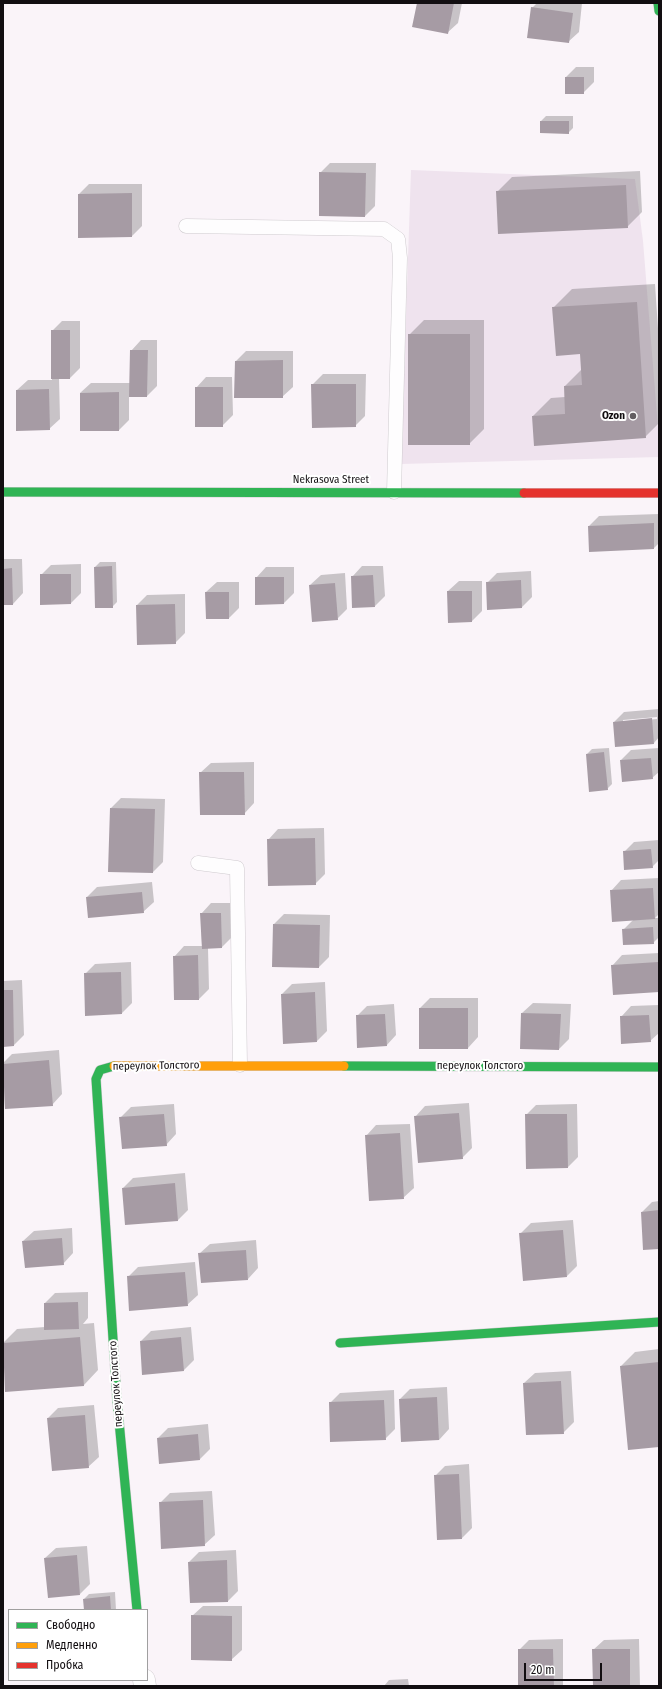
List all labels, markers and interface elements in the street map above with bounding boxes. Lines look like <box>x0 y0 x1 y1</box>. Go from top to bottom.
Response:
place label: Ozon <box>602 409 625 423</box>
marker: Ozon <box>628 411 638 421</box>
street label: Nekrasova Street <box>293 473 369 487</box>
street label: переулок Толстого <box>113 1059 199 1073</box>
street label: переулок Толстого <box>437 1059 523 1073</box>
street label: переулок Толстого <box>106 1340 126 1428</box>
legend <box>8 1609 148 1681</box>
text: Свободно <box>46 1618 95 1632</box>
text: Медленно <box>46 1638 98 1652</box>
scale bar <box>526 1655 604 1681</box>
text: Пробка <box>46 1658 84 1672</box>
text: 20 m <box>531 1663 555 1677</box>

